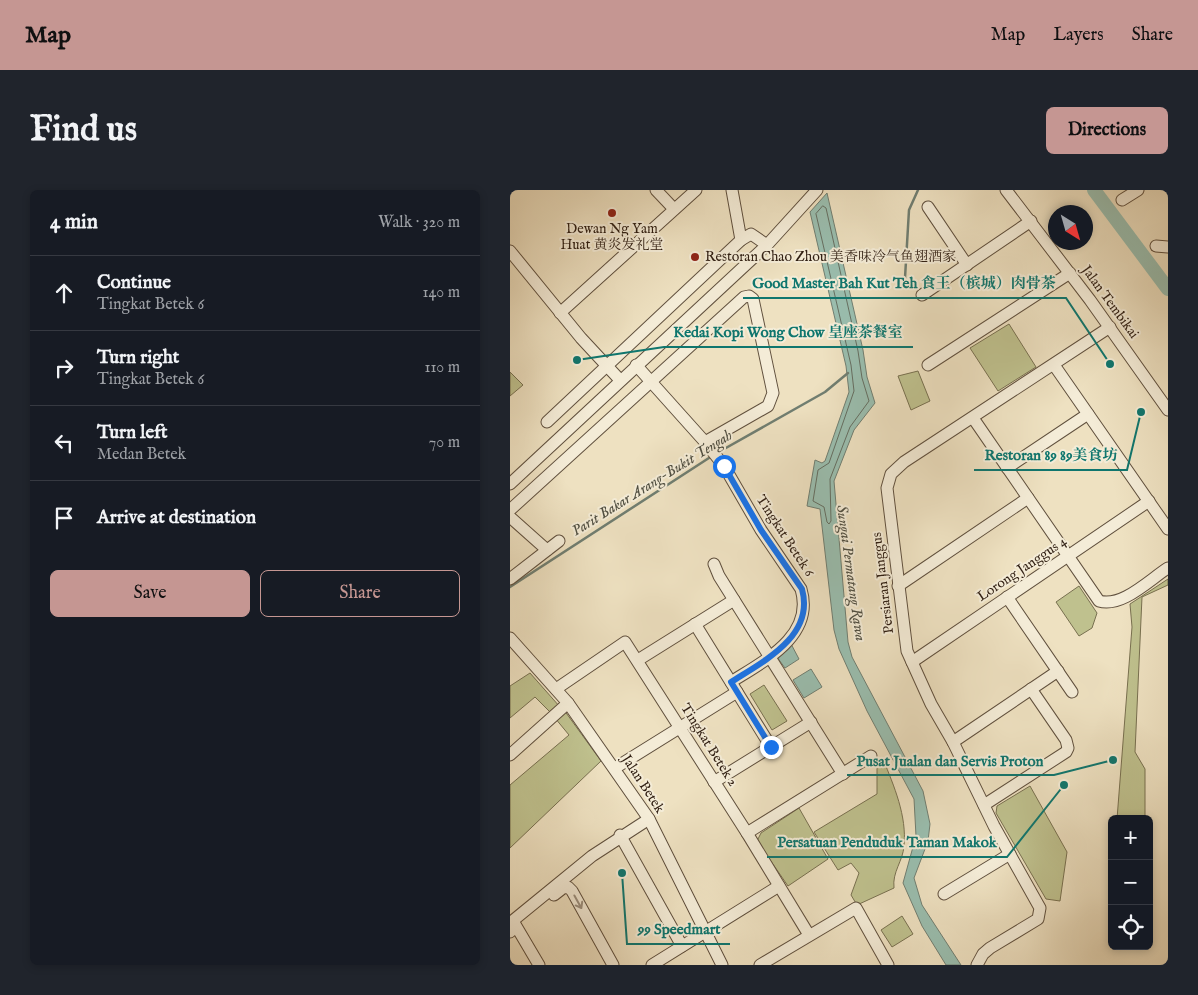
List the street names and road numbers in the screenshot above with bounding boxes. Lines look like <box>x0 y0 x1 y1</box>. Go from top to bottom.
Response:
street label: Jalan Tembikai <box>1076 260 1143 342</box>
street label: Tingkat Betek 6 <box>752 492 819 581</box>
street label: Persiaran Janggus <box>868 531 898 635</box>
street label: Lorong Janggus 4 <box>974 532 1070 606</box>
street label: Tingkat Betek 2 <box>676 700 742 790</box>
street label: Jalan Betek <box>616 750 669 817</box>

